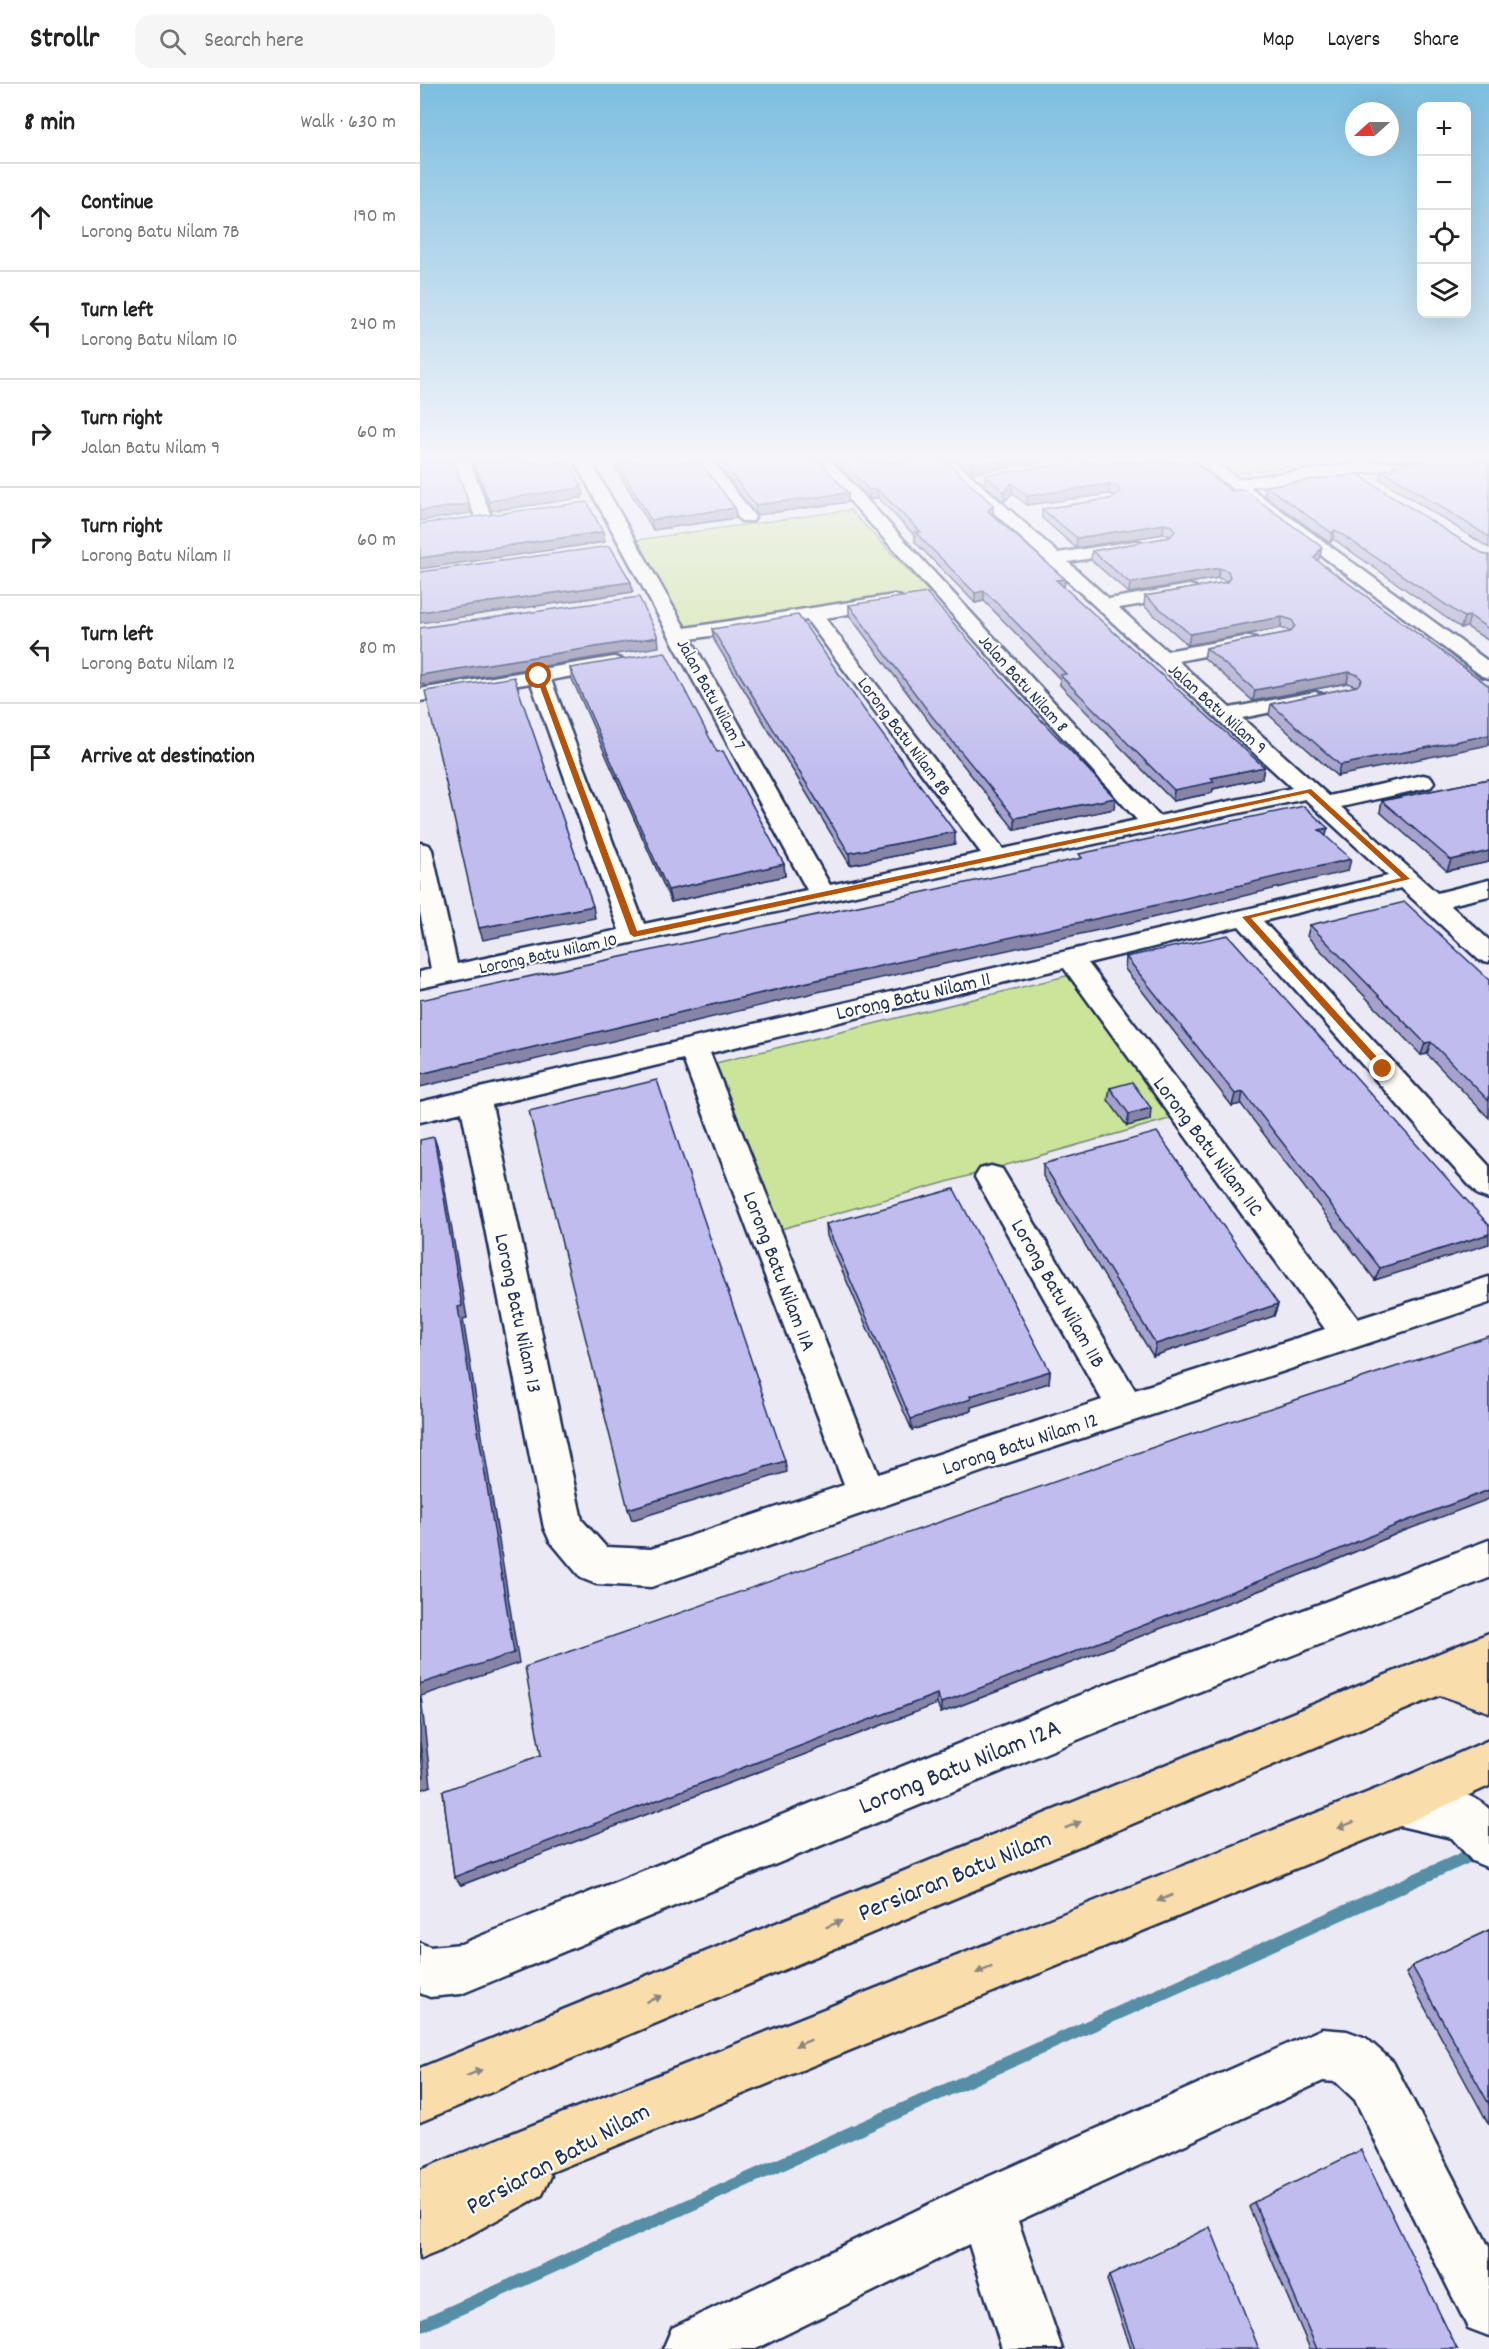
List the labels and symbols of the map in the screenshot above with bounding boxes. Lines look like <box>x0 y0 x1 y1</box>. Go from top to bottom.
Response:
north arrow <box>1345 102 1399 156</box>
street label: Jalan Batu Nilam 8 <box>971 630 1073 739</box>
street label: Jalan Batu Nilam 7 <box>669 635 751 756</box>
street label: Jalan Batu Nilam 9 <box>1161 659 1271 761</box>
route start <box>525 662 551 688</box>
street label: Lorong Batu Nilam 8B <box>850 673 956 802</box>
street label: Lorong Batu Nilam 10 <box>477 929 620 982</box>
street label: Lorong Batu Nilam 11 <box>833 966 994 1030</box>
route end <box>1369 1055 1395 1081</box>
street label: Lorong Batu Nilam 11C <box>1144 1072 1269 1224</box>
street label: Lorong Batu Nilam 11A <box>733 1188 822 1356</box>
street label: Lorong Batu Nilam 11B <box>1001 1214 1111 1375</box>
street label: Lorong Batu Nilam 13 <box>485 1231 548 1396</box>
street label: Lorong Batu Nilam 12 <box>939 1407 1103 1485</box>
street label: Lorong Batu Nilam 12A <box>854 1711 1067 1826</box>
one-way arrow <box>1064 1820 1082 1829</box>
one-way arrow <box>1337 1821 1355 1830</box>
street label: Persiaran Batu Nilam <box>853 1822 1058 1933</box>
one-way arrow <box>1156 1893 1174 1903</box>
one-way arrow <box>826 1919 844 1929</box>
one-way arrow <box>975 1965 993 1975</box>
one-way arrow <box>646 1994 664 2004</box>
one-way arrow <box>794 2038 812 2048</box>
one-way arrow <box>465 2068 483 2077</box>
street label: Persiaran Batu Nilam <box>460 2094 658 2226</box>

